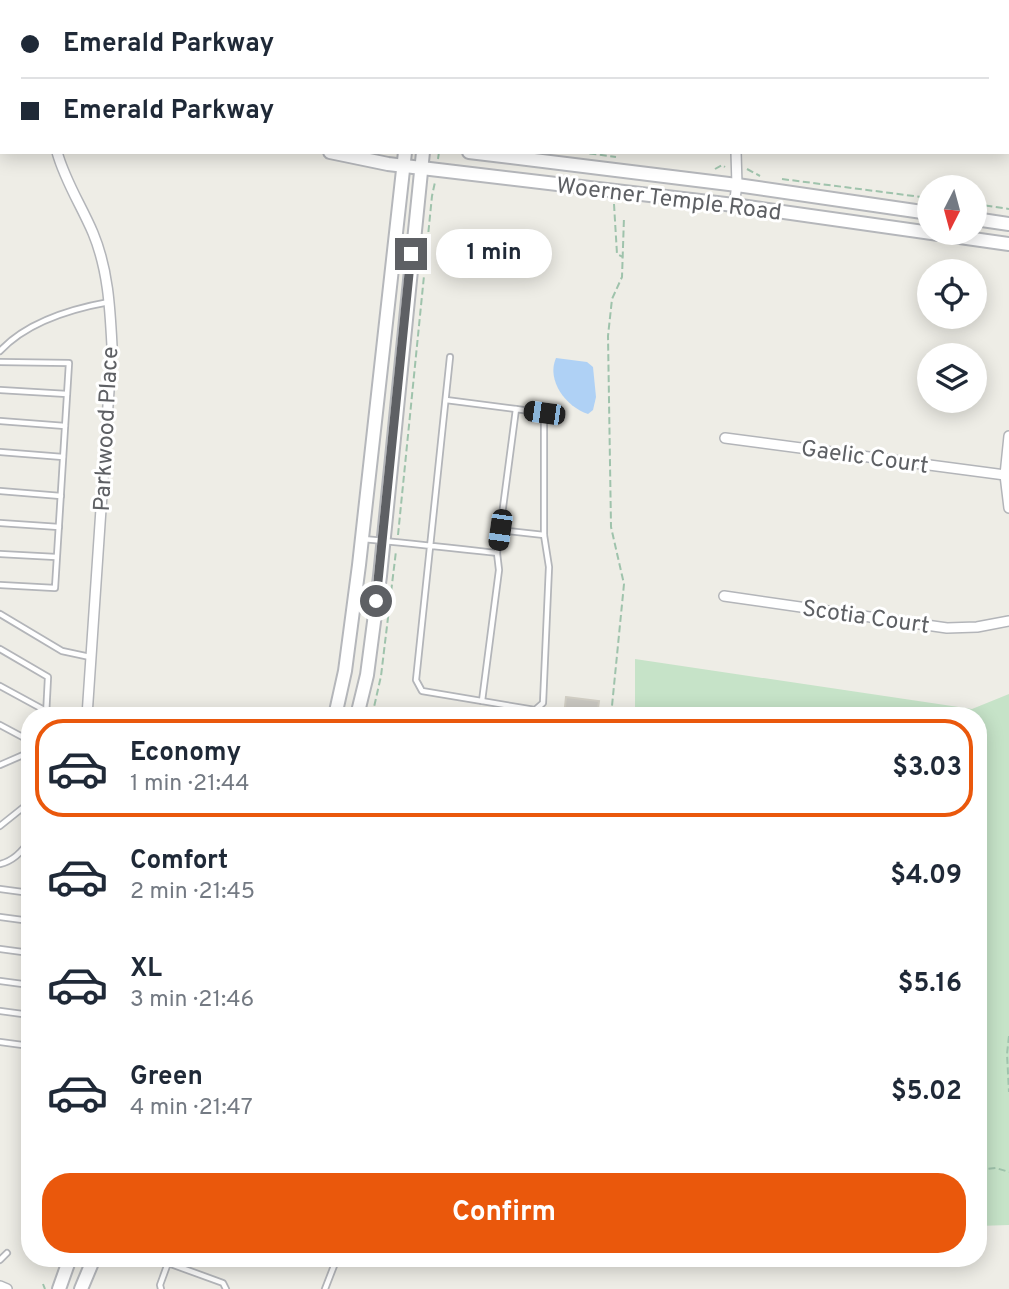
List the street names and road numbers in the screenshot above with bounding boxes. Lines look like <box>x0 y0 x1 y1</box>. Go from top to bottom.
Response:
street label: Woerner Temple Road <box>554 172 783 229</box>
street label: Parkwood Place <box>89 346 126 512</box>
street label: Gaelic Court <box>799 435 930 482</box>
street label: Scotia Court <box>800 595 931 642</box>

